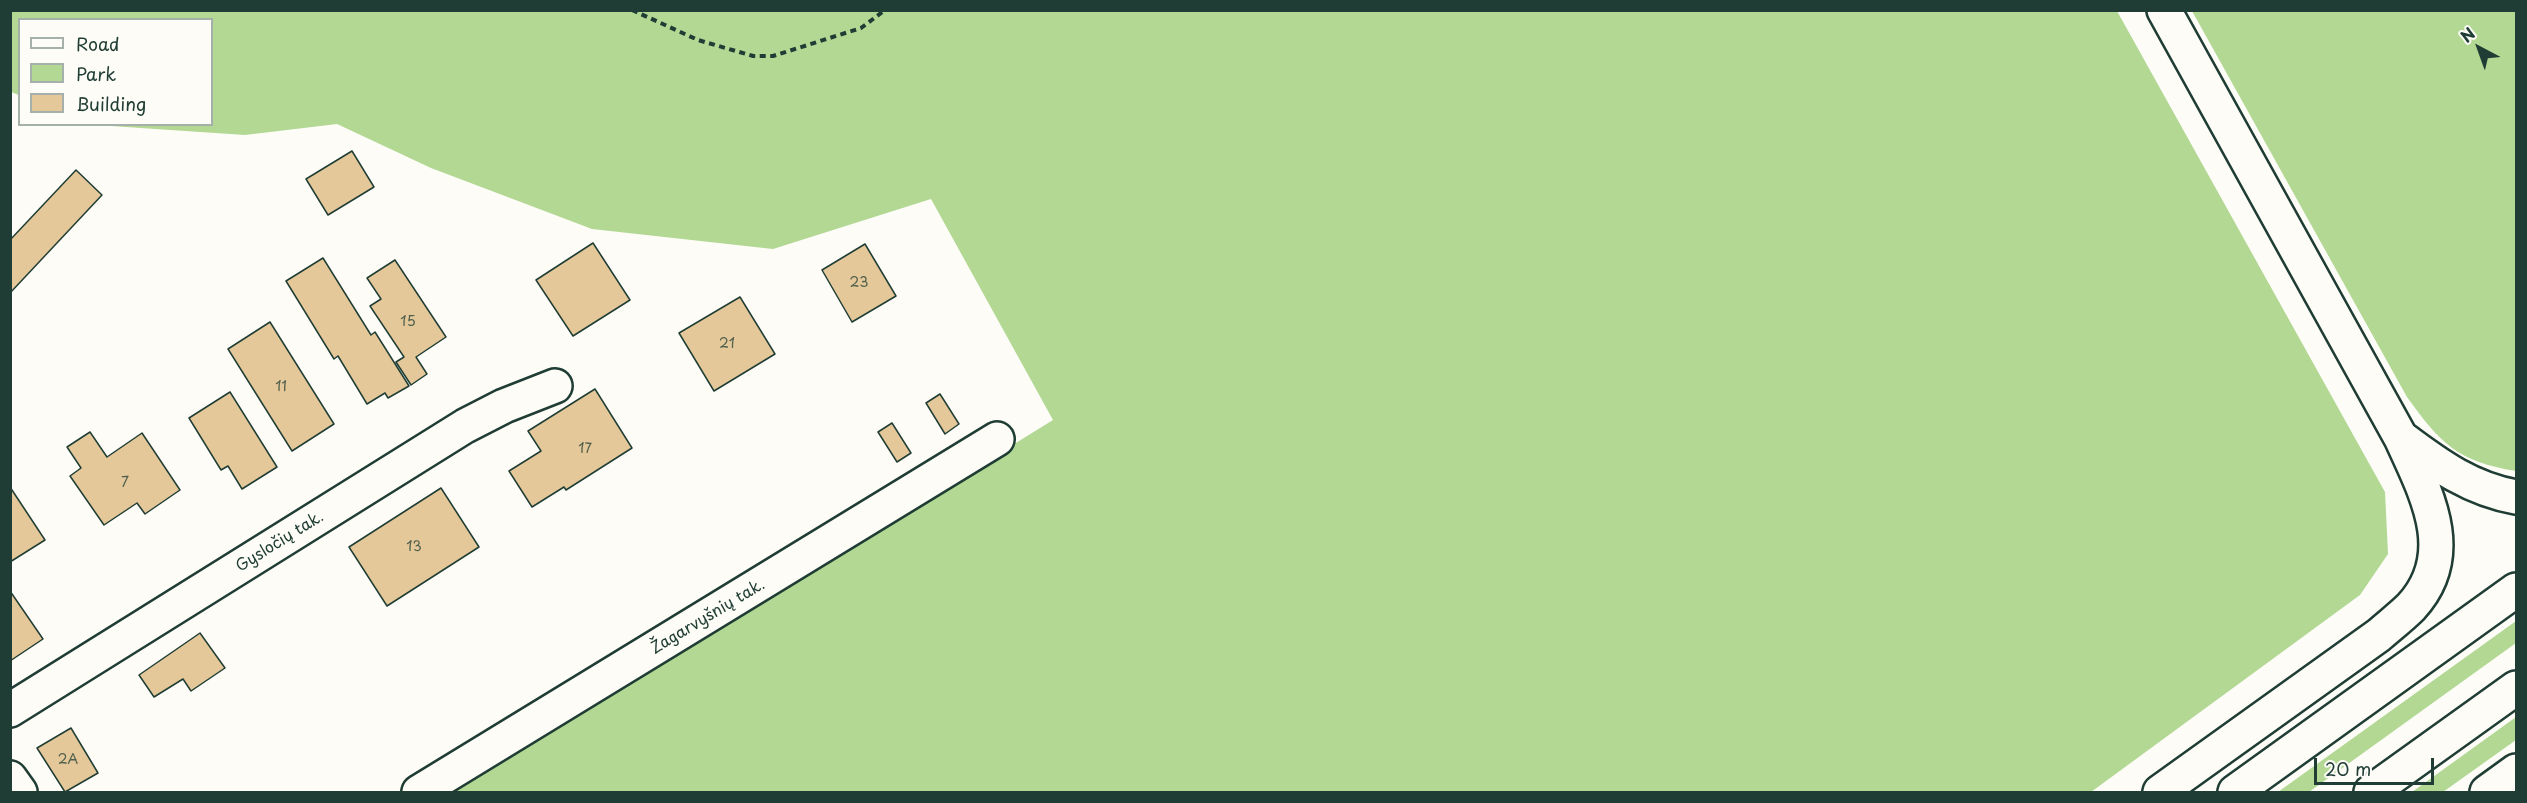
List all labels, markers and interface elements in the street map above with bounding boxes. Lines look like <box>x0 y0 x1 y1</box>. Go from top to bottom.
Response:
legend <box>18 18 213 126</box>
north arrow <box>2449 18 2509 78</box>
text: N <box>2455 21 2480 48</box>
text: Road <box>76 30 120 57</box>
text: Park <box>76 60 116 87</box>
text: Building <box>76 90 146 117</box>
house number: 23 <box>850 275 868 291</box>
house number: 15 <box>400 314 416 330</box>
house number: 21 <box>719 336 735 352</box>
house number: 11 <box>275 379 287 395</box>
house number: 17 <box>578 441 592 457</box>
house number: 7 <box>121 475 129 491</box>
street label: Gysločių tak. <box>233 507 327 577</box>
house number: 13 <box>406 539 422 555</box>
street label: Žagarvyšnių tak. <box>647 575 769 659</box>
scale bar <box>2317 746 2437 784</box>
house number: 2A <box>58 752 78 768</box>
text: 20 m <box>2325 755 2371 782</box>

